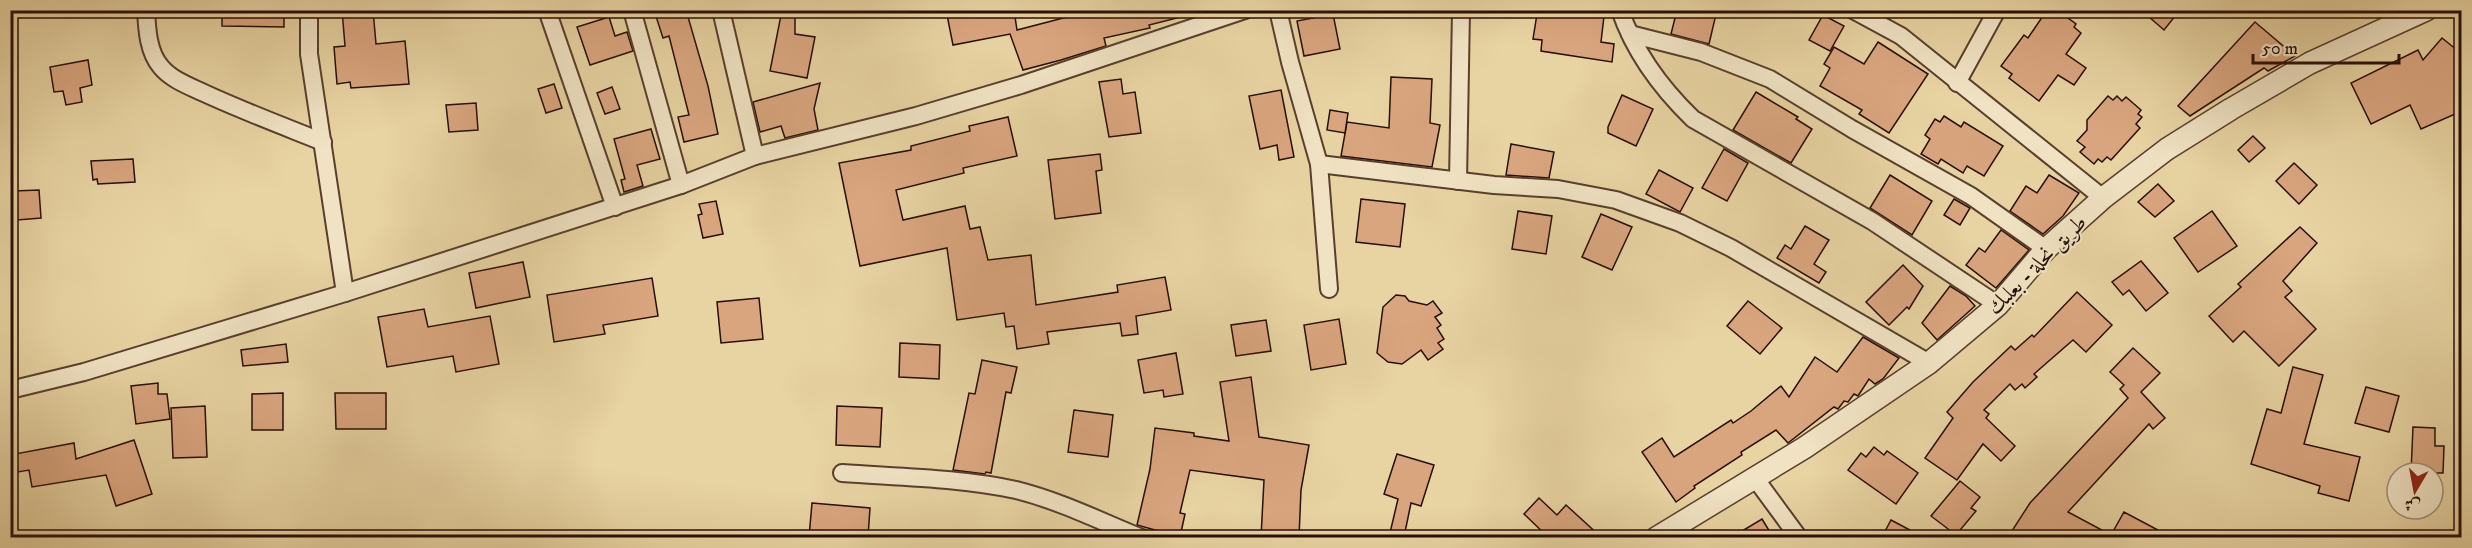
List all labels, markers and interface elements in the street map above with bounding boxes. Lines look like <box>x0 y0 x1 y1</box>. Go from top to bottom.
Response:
scale bar <box>2253 27 2398 65</box>
text: 50 m <box>2262 38 2298 60</box>
street label: طريق نحلة - بعلبك <box>1981 209 2093 321</box>
north arrow <box>2385 461 2445 521</box>
text: ش <box>2403 494 2422 516</box>

